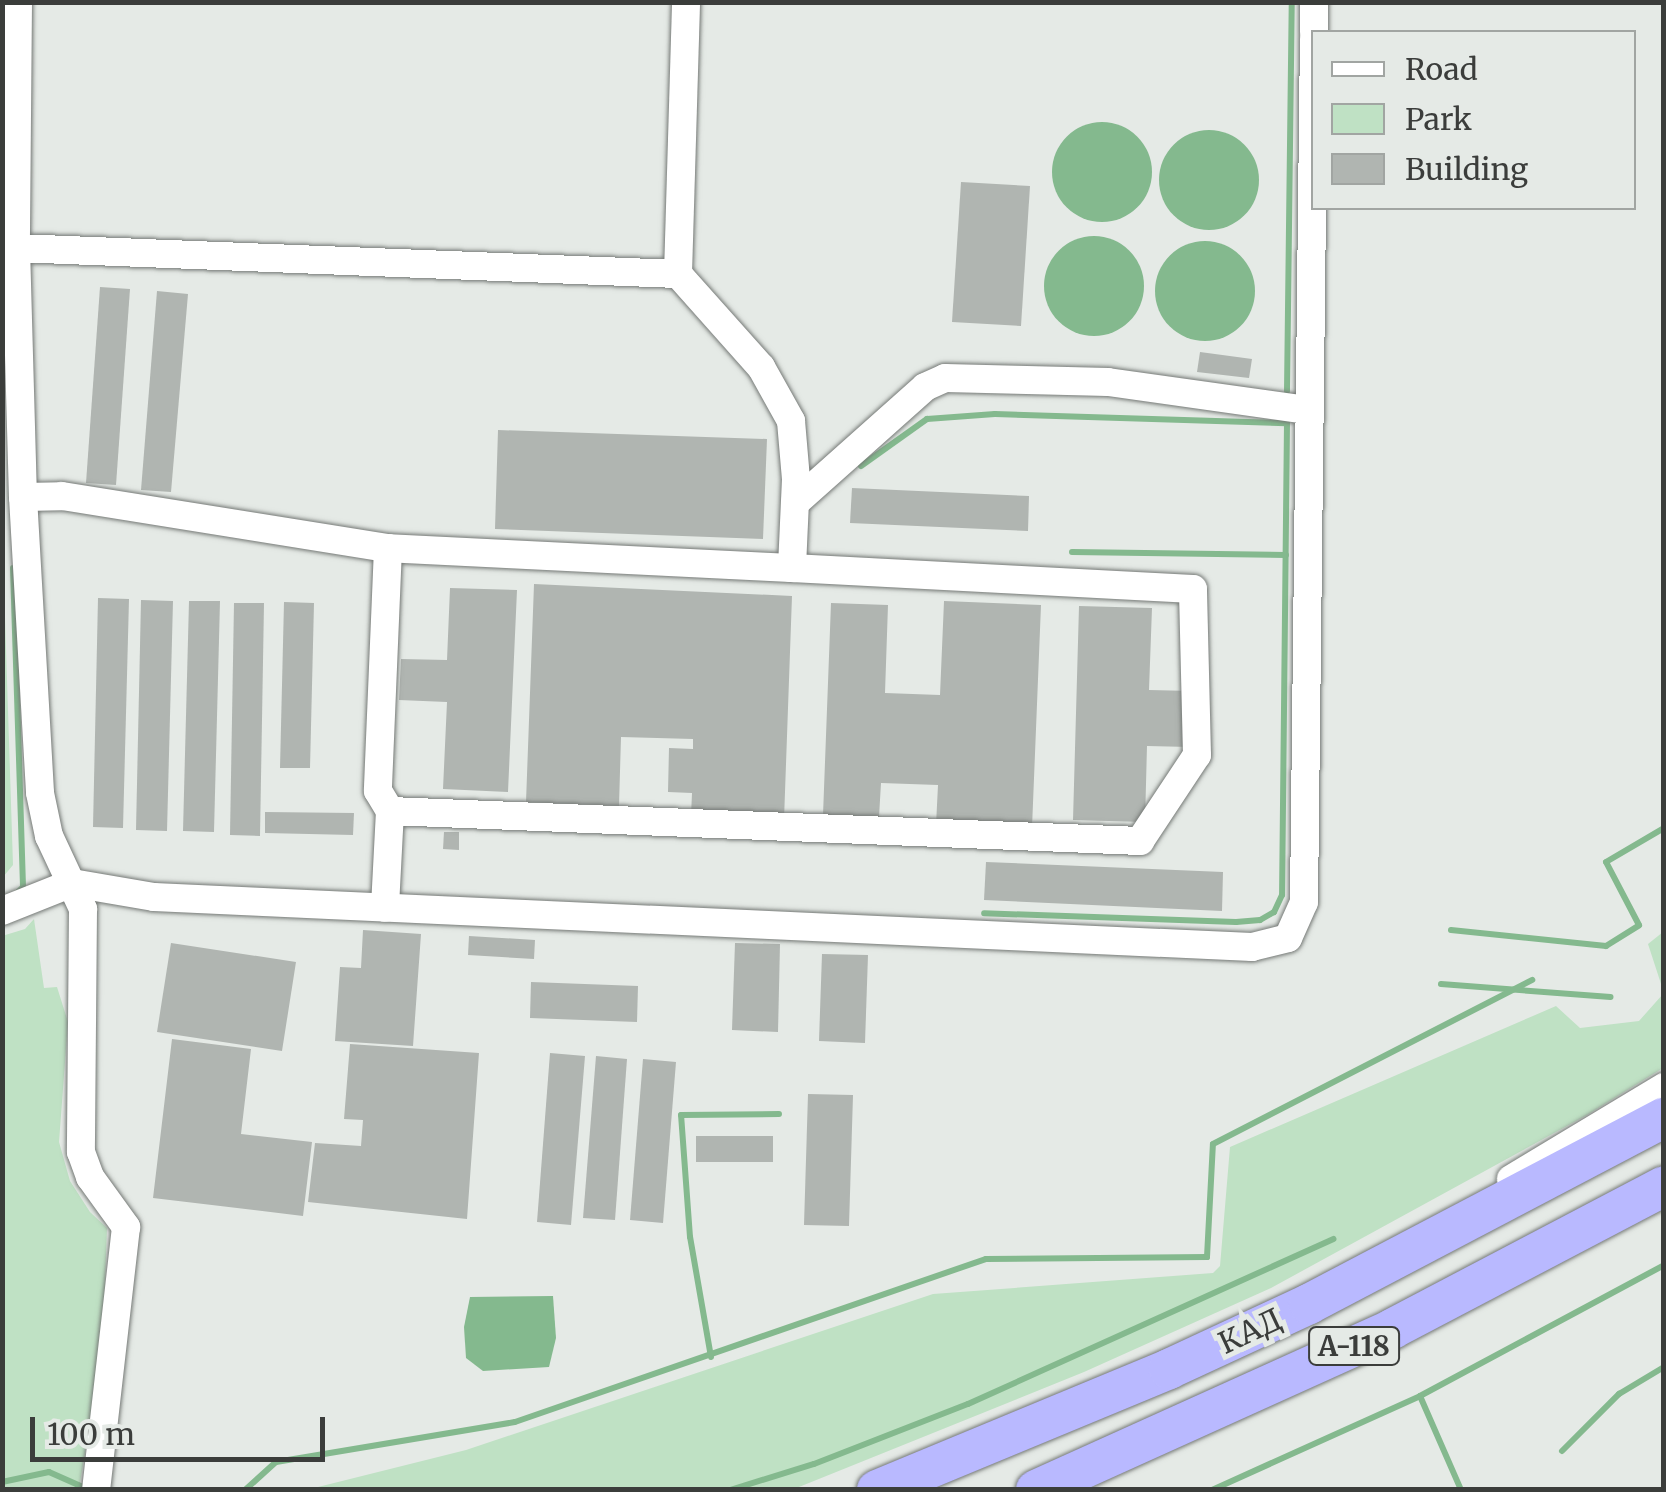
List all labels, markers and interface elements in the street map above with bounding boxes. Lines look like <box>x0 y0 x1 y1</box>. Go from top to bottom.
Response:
legend <box>1311 30 1636 210</box>
text: Road <box>1405 50 1478 88</box>
text: Park <box>1405 100 1472 138</box>
text: Building <box>1405 150 1528 188</box>
street label: КАД <box>1213 1301 1287 1361</box>
road number: А-118 <box>1306 1323 1402 1369</box>
scale bar <box>35 1397 330 1459</box>
text: 100 m <box>47 1415 135 1453</box>

